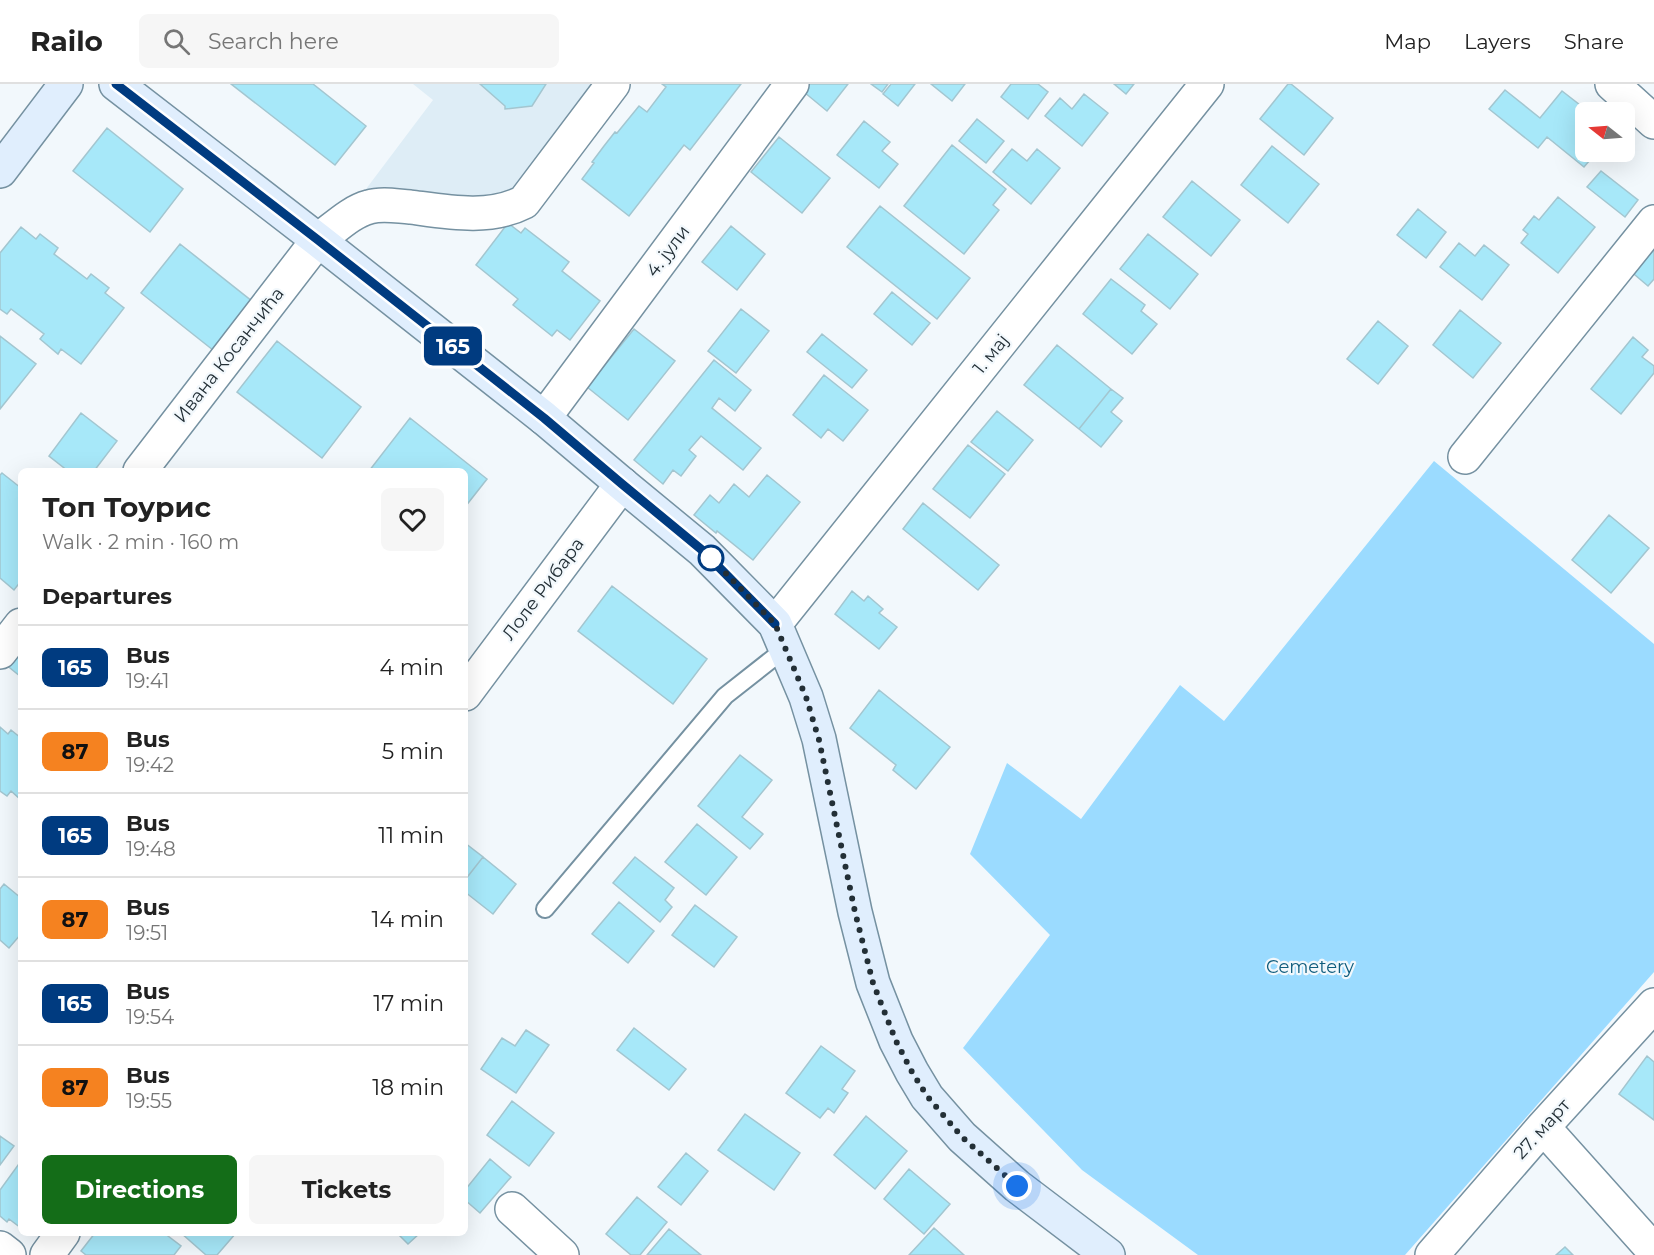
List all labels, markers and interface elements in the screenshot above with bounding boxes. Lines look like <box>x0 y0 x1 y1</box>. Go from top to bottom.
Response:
search box <box>139 14 559 68</box>
text: Railo <box>30 24 103 58</box>
icon: search <box>160 25 193 58</box>
text: Search here <box>208 28 339 55</box>
text: Map <box>1384 29 1431 54</box>
text: Layers <box>1464 29 1531 54</box>
text: Share <box>1564 29 1624 54</box>
north arrow <box>1575 102 1635 162</box>
map controls <box>1575 102 1635 162</box>
street label: 4. јули <box>641 221 695 281</box>
street label: Ивана Косанчића <box>169 283 289 427</box>
line badge: 165 <box>418 326 488 366</box>
street label: 1. мај <box>968 330 1014 378</box>
text: 165 <box>436 334 470 359</box>
button: heart <box>381 488 444 551</box>
text: Топ Тоурис <box>42 490 211 524</box>
text: Walk · 2 min · 160 m <box>42 530 239 554</box>
street label: Лоле Рибара <box>497 533 589 645</box>
unlabelled marker <box>698 545 724 571</box>
text: Departures <box>42 583 172 610</box>
text: Bus <box>126 642 170 669</box>
text: 4 min <box>380 654 444 681</box>
text: 165 <box>58 655 92 680</box>
text: 19:41 <box>126 669 170 693</box>
text: Bus <box>126 726 170 753</box>
text: 5 min <box>382 738 444 765</box>
text: 87 <box>62 739 88 764</box>
text: 19:42 <box>126 753 174 777</box>
text: Bus <box>126 810 170 837</box>
text: 11 min <box>378 822 444 849</box>
text: 165 <box>58 823 92 848</box>
text: 19:48 <box>126 837 176 861</box>
text: Bus <box>126 894 170 921</box>
text: 14 min <box>372 906 444 933</box>
text: 87 <box>62 907 88 932</box>
text: 19:51 <box>126 921 168 945</box>
park label: Cemetery <box>1266 956 1354 978</box>
text: Bus <box>126 978 170 1005</box>
text: 17 min <box>373 990 444 1017</box>
text: 165 <box>58 991 92 1016</box>
text: 19:54 <box>126 1005 174 1029</box>
text: Bus <box>126 1062 170 1089</box>
text: 18 min <box>372 1074 444 1101</box>
text: 87 <box>62 1075 88 1100</box>
text: 19:55 <box>126 1089 172 1113</box>
street label: 27. март <box>1509 1094 1575 1164</box>
button: Directions <box>42 1155 237 1224</box>
button: Tickets <box>249 1155 444 1224</box>
your location <box>1002 1171 1032 1201</box>

